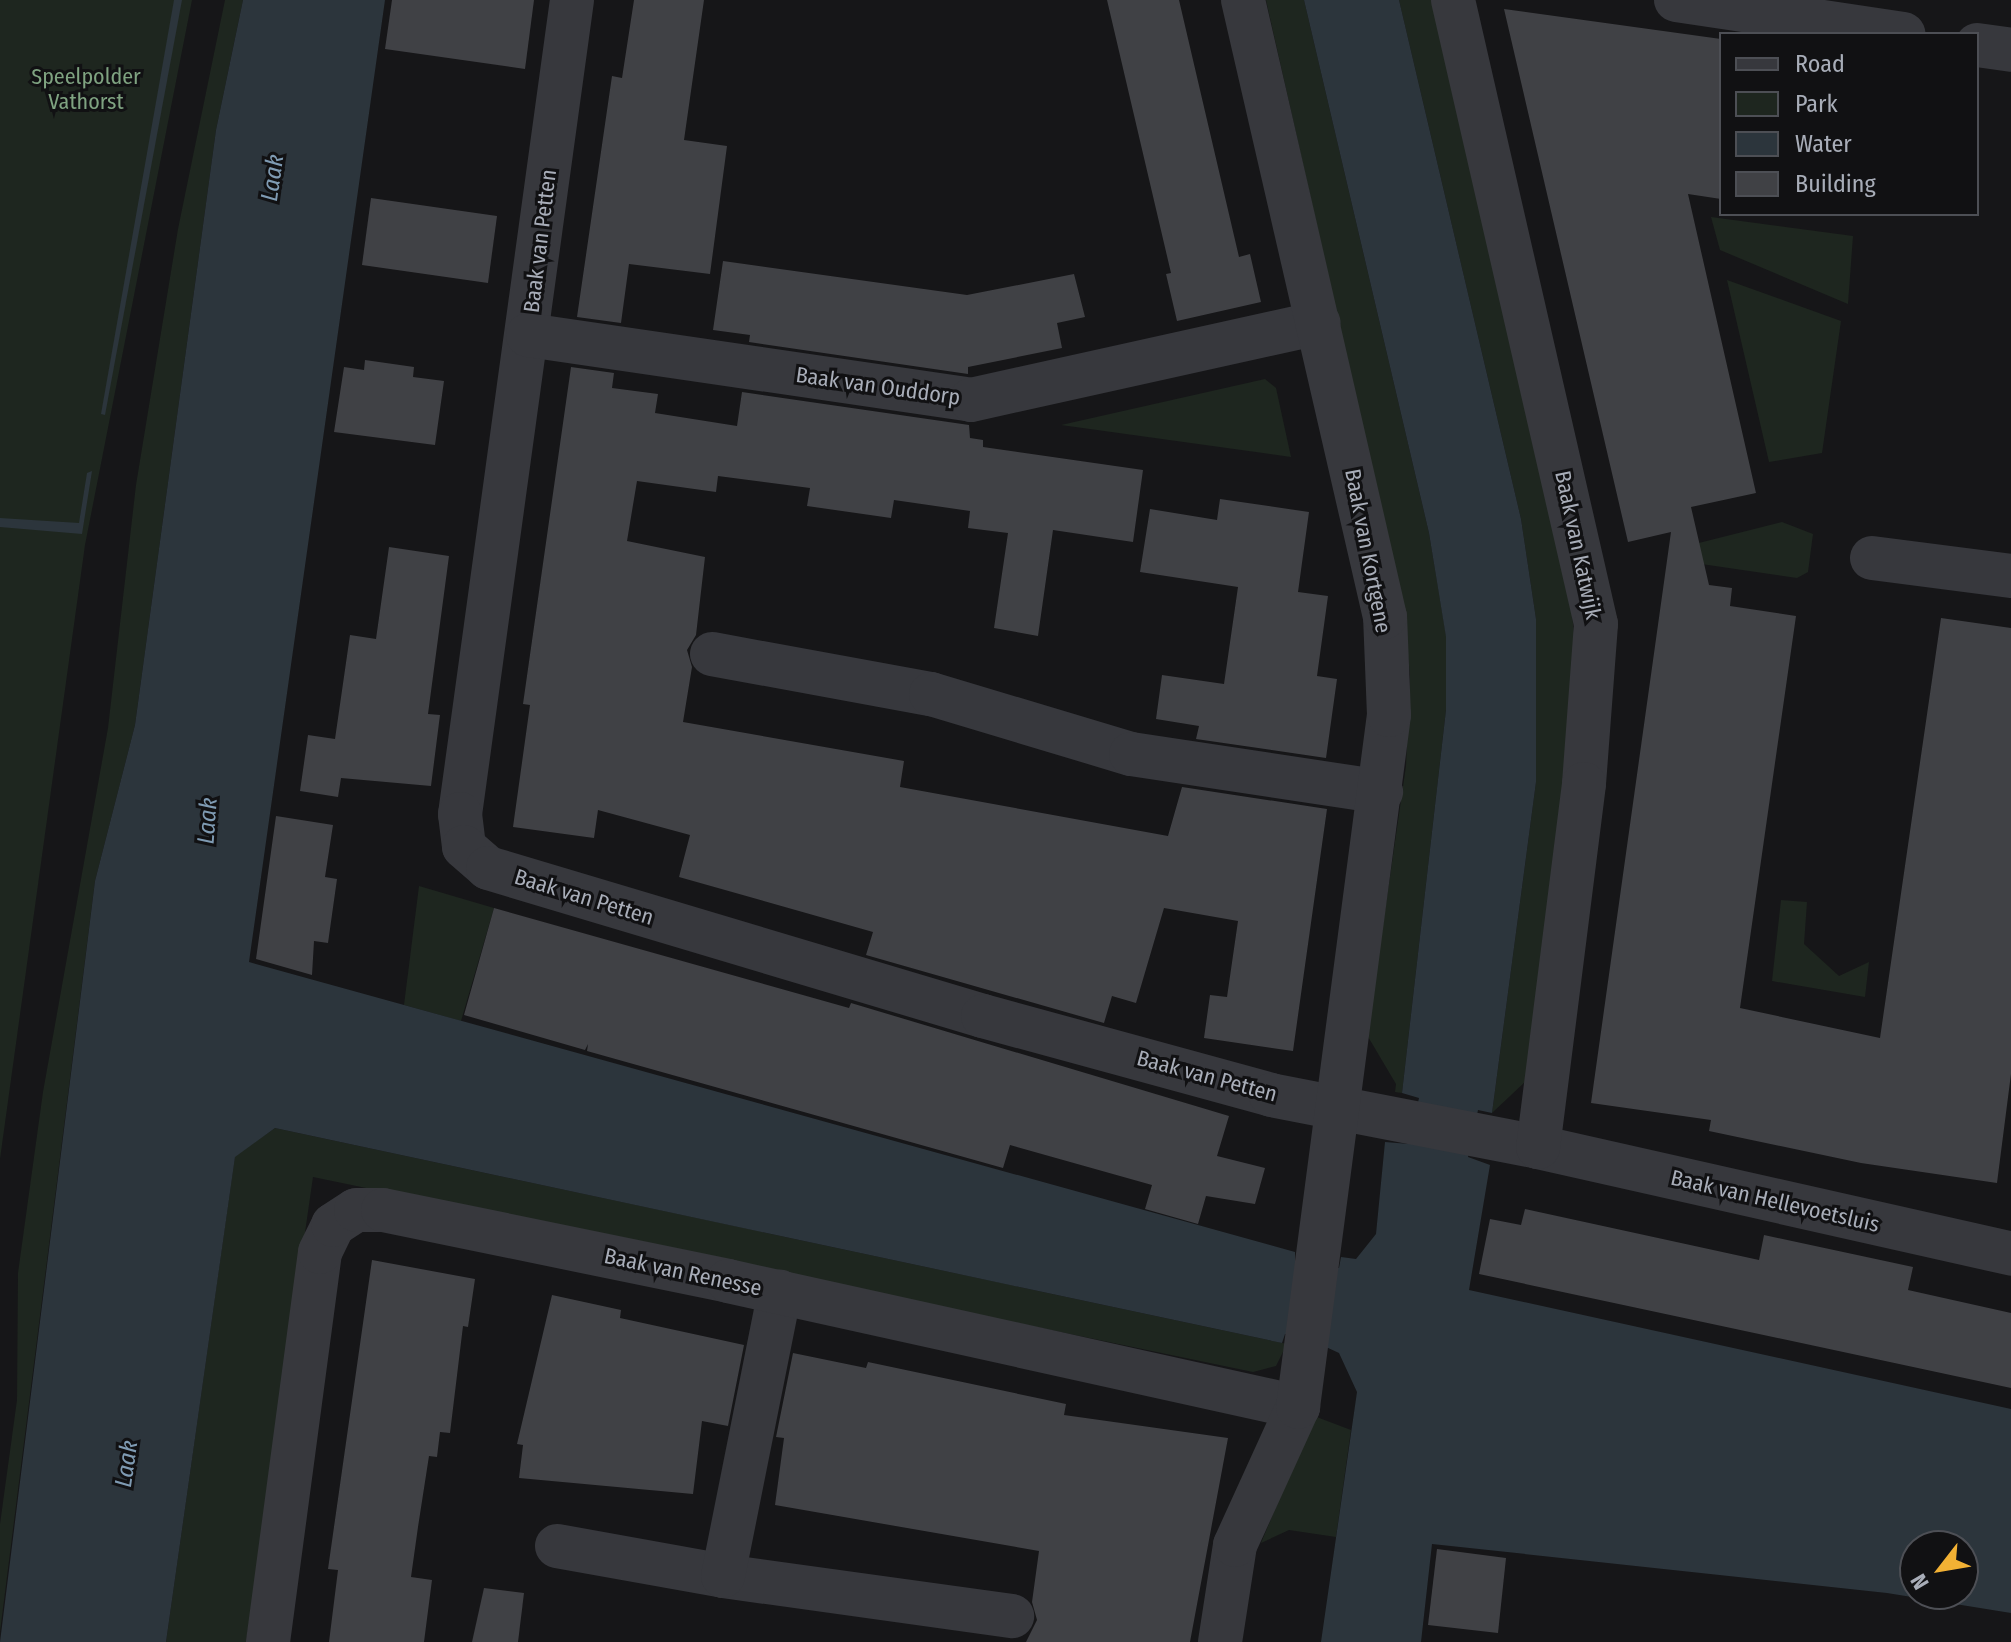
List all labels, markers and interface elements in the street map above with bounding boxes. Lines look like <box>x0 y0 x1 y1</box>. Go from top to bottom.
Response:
legend <box>1719 32 1979 216</box>
text: Road <box>1795 50 1845 78</box>
park label: Speelpolder Vathorst <box>31 63 141 114</box>
text: Park <box>1795 90 1838 118</box>
text: Water <box>1795 130 1852 158</box>
water label: Laak <box>255 153 291 203</box>
street label: Baak van Petten <box>518 168 562 314</box>
text: Building <box>1795 170 1876 198</box>
street label: Baak van Ouddorp <box>794 361 962 411</box>
street label: Baak van Kortgene <box>1339 467 1397 635</box>
street label: Baak van Katwijk <box>1549 468 1607 622</box>
water label: Laak <box>192 797 224 845</box>
street label: Baak van Petten <box>511 863 657 931</box>
street label: Baak van Petten <box>1134 1045 1280 1107</box>
street label: Baak van Hellevoetsluis <box>1668 1164 1882 1238</box>
street label: Baak van Renesse <box>602 1242 764 1302</box>
water label: Laak <box>109 1439 145 1489</box>
north arrow <box>1899 1530 1979 1610</box>
text: N <box>1905 1569 1935 1594</box>

